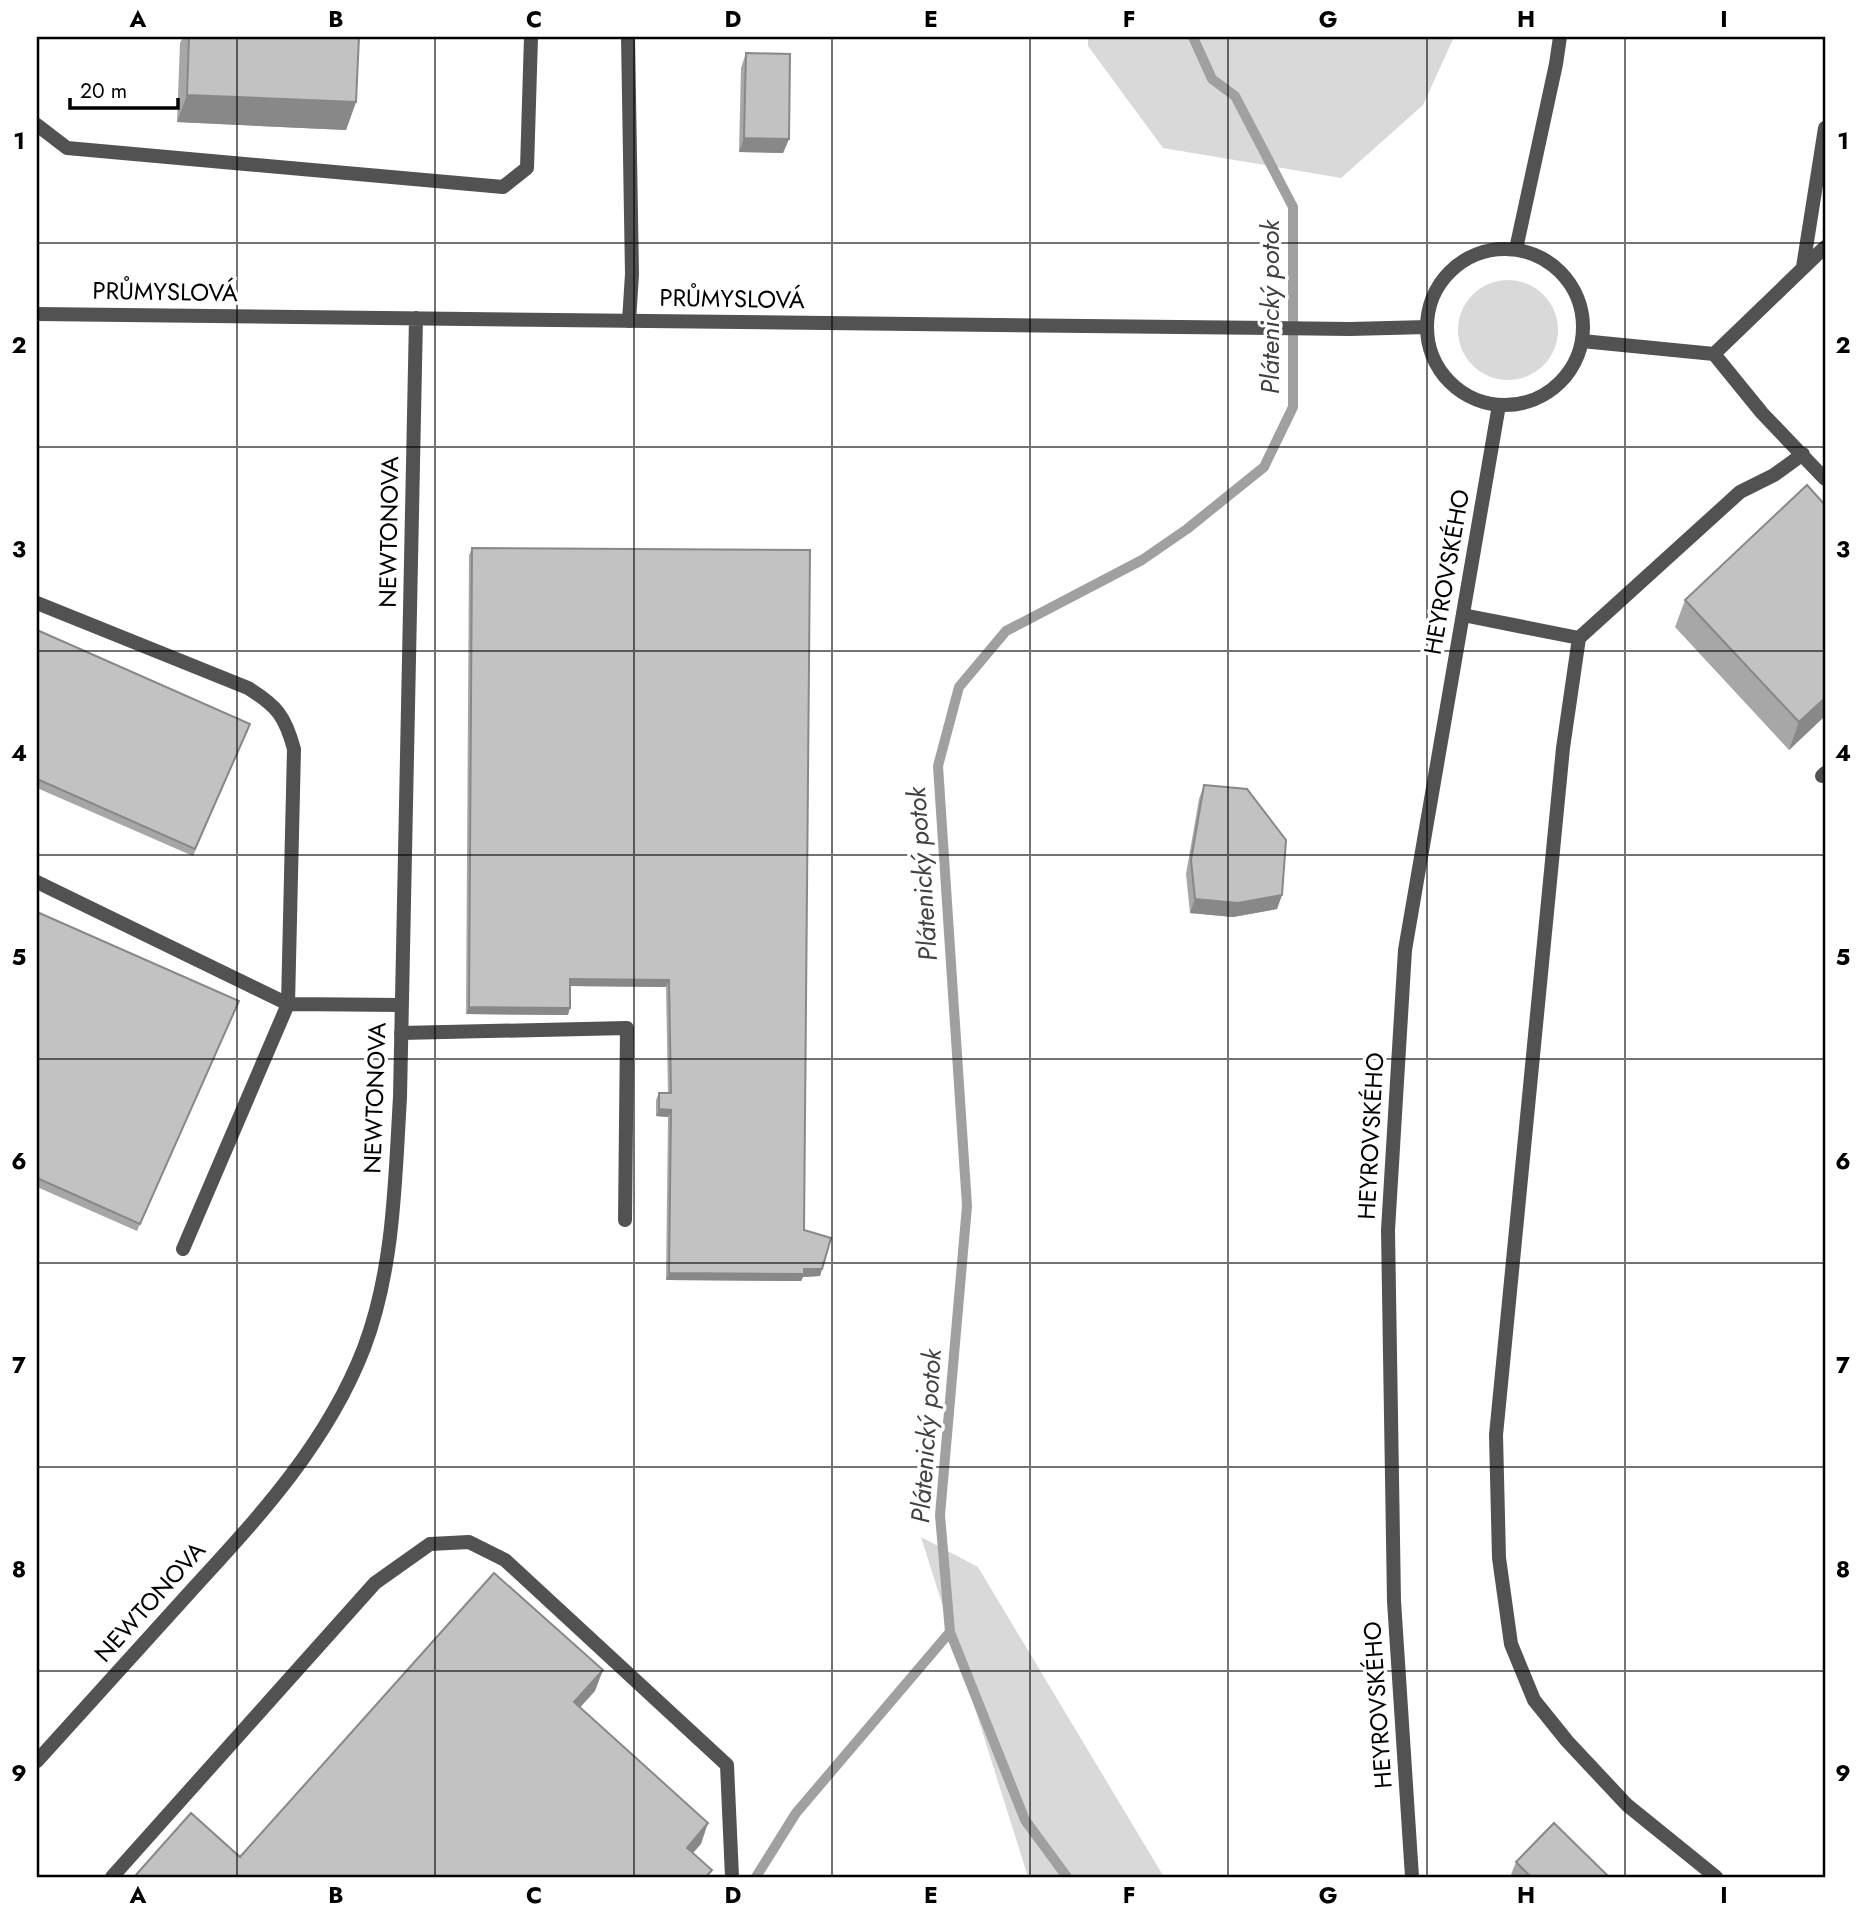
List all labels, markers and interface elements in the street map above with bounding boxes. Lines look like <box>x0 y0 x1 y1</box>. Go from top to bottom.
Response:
text: A <box>129 2 147 36</box>
text: B <box>328 2 344 36</box>
text: C <box>526 2 542 36</box>
text: D <box>725 2 742 36</box>
text: E <box>924 2 938 36</box>
text: F <box>1123 2 1135 36</box>
text: G <box>1319 2 1337 36</box>
text: H <box>1517 2 1535 36</box>
text: I <box>1720 2 1728 36</box>
scale bar <box>70 66 178 110</box>
text: 20 m <box>80 76 127 106</box>
text: 1 <box>13 124 25 158</box>
text: 1 <box>1837 124 1849 158</box>
water label: Plátenický potok <box>1251 218 1289 394</box>
street label: PRŮMYSLOVÁ <box>92 273 238 310</box>
street label: PRŮMYSLOVÁ <box>659 280 805 317</box>
text: 2 <box>11 328 27 362</box>
text: 2 <box>1835 328 1851 362</box>
street label: NEWTONOVA <box>370 456 407 608</box>
street label: HEYROVSKÉHO <box>1415 486 1478 657</box>
text: 3 <box>12 532 26 566</box>
text: 3 <box>1836 532 1850 566</box>
text: 4 <box>11 736 27 770</box>
text: 4 <box>1835 736 1851 770</box>
water label: Plátenický potok <box>897 784 947 962</box>
text: 5 <box>12 940 26 974</box>
text: 5 <box>1836 940 1850 974</box>
street label: NEWTONOVA <box>354 1021 395 1174</box>
street label: HEYROVSKÉHO <box>1349 1051 1392 1220</box>
text: 6 <box>11 1144 27 1178</box>
text: 6 <box>1835 1144 1851 1178</box>
water label: Plátenický potok <box>901 1346 951 1524</box>
text: 7 <box>12 1348 26 1382</box>
text: 7 <box>1836 1348 1850 1382</box>
street label: NEWTONOVA <box>86 1534 213 1670</box>
text: 8 <box>12 1552 26 1586</box>
text: 8 <box>1836 1552 1850 1586</box>
street label: HEYROVSKÉHO <box>1354 1620 1401 1790</box>
text: 9 <box>11 1756 27 1790</box>
text: 9 <box>1835 1756 1851 1790</box>
text: A <box>129 1878 147 1912</box>
text: B <box>328 1878 344 1912</box>
text: C <box>526 1878 542 1912</box>
text: D <box>725 1878 742 1912</box>
text: E <box>924 1878 938 1912</box>
text: F <box>1123 1878 1135 1912</box>
text: G <box>1319 1878 1337 1912</box>
text: H <box>1517 1878 1535 1912</box>
text: I <box>1720 1878 1728 1912</box>

